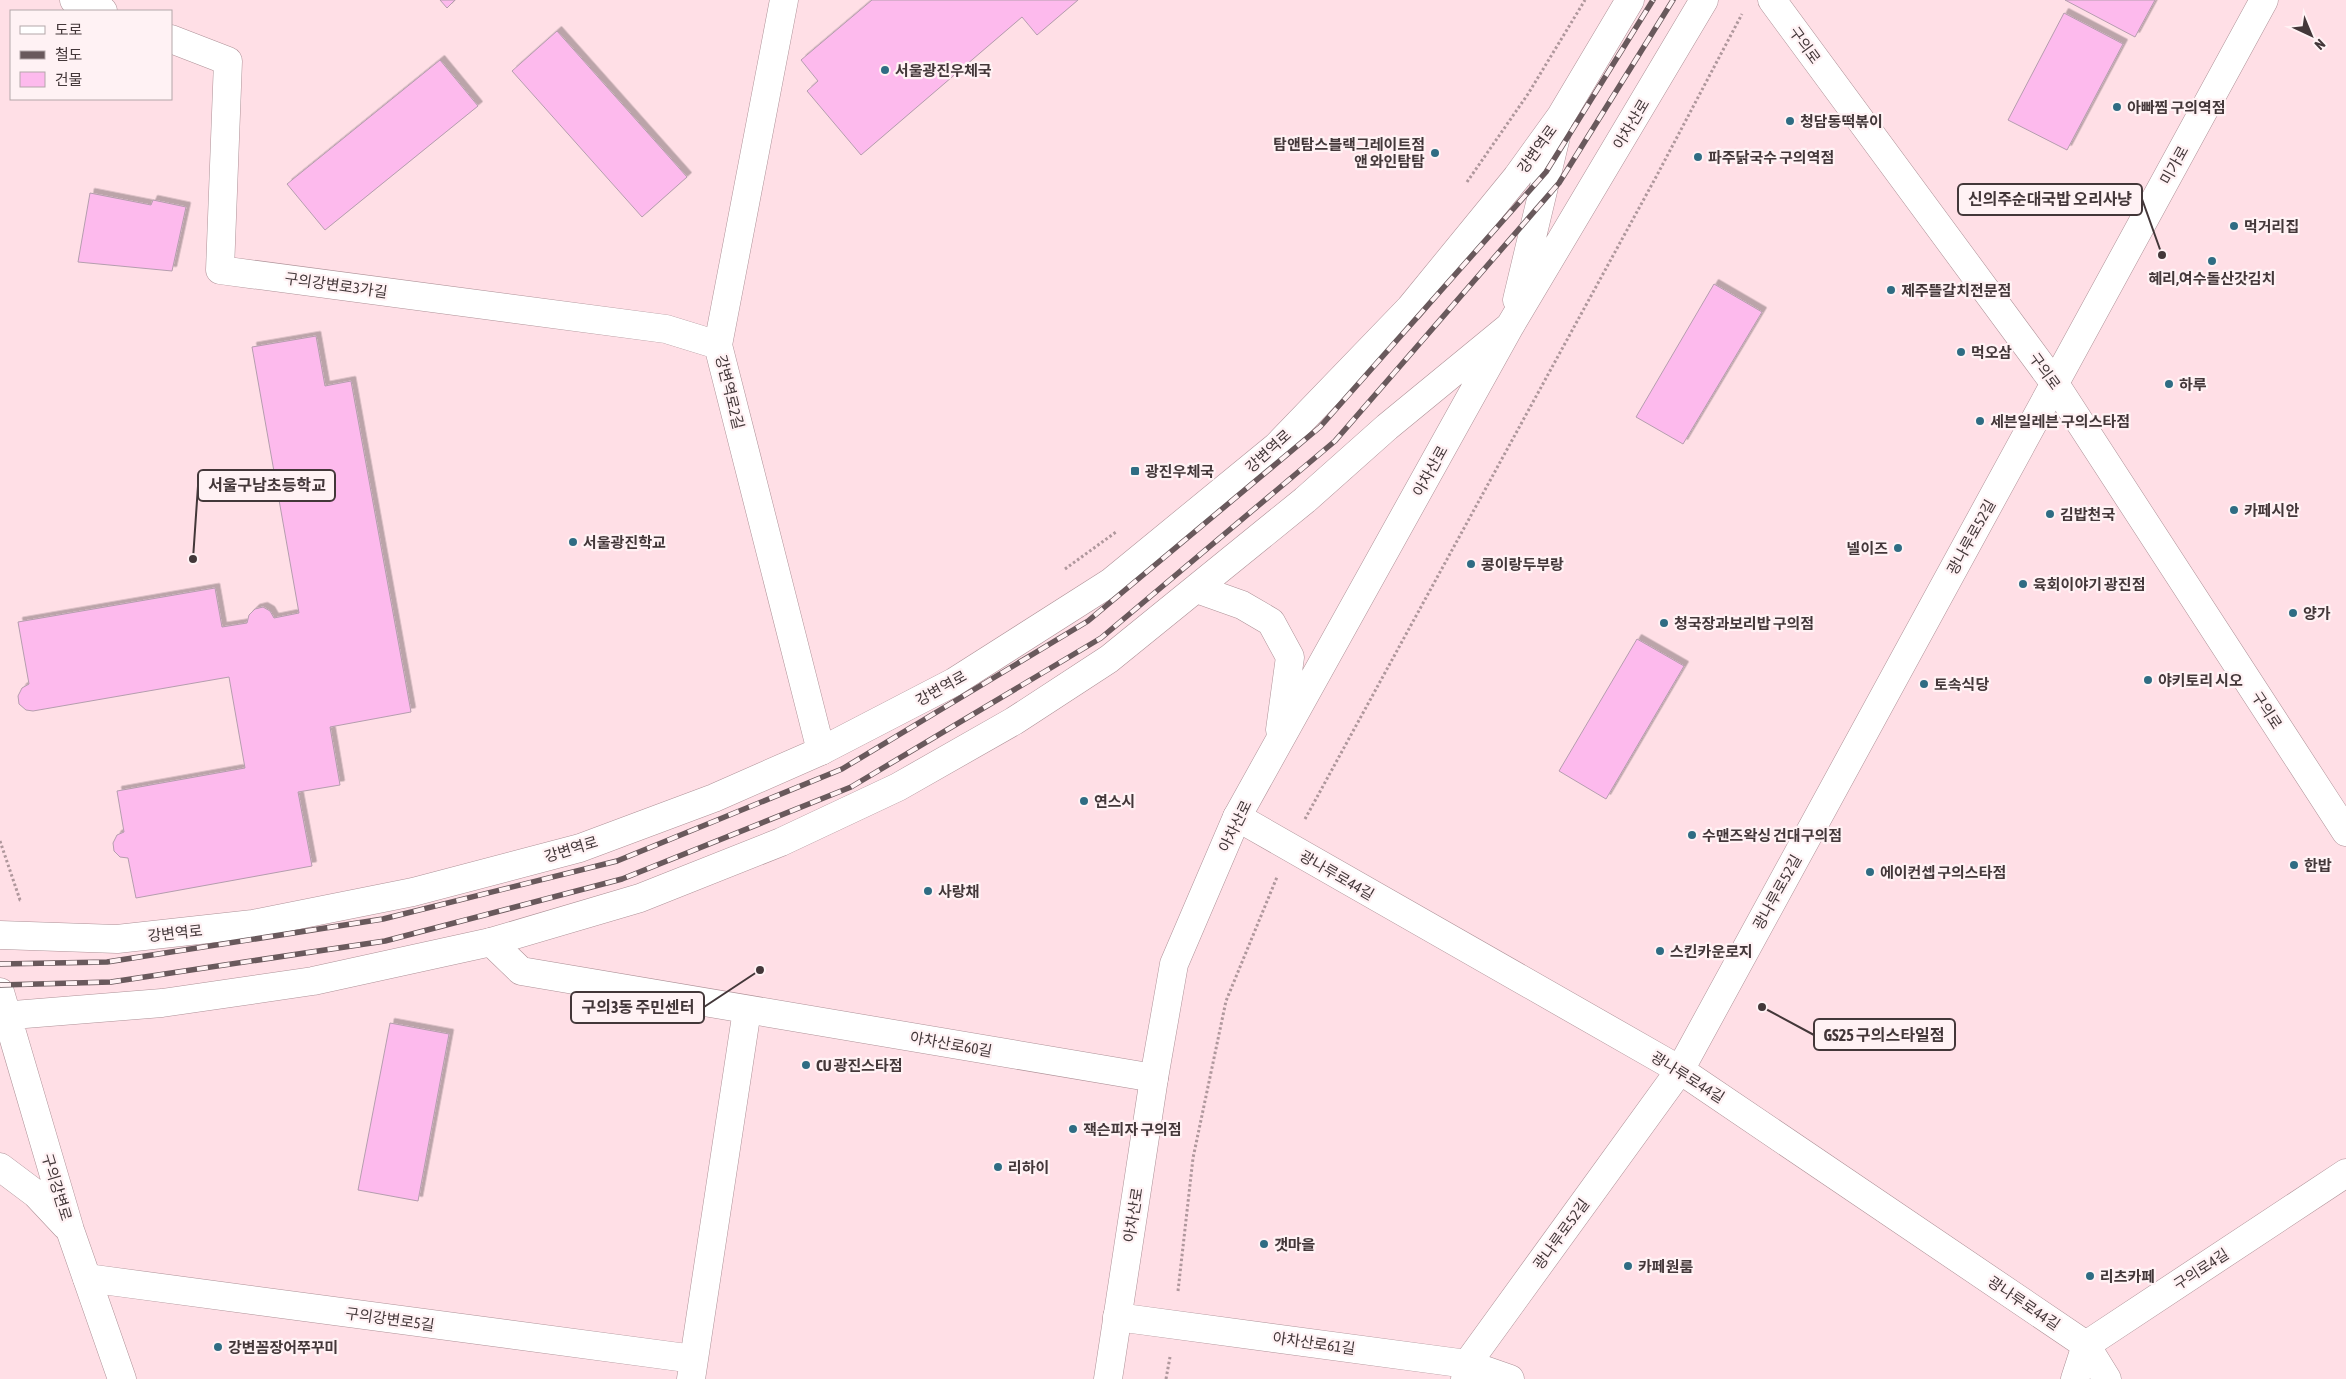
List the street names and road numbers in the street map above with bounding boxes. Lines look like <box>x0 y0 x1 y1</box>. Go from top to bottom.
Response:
street label: 구의로 <box>1786 23 1824 67</box>
street label: 아차산로 <box>1609 96 1653 152</box>
street label: 강변역로 <box>1514 122 1560 176</box>
street label: 미가로 <box>2157 143 2191 187</box>
street label: 구의강변로3가길 <box>283 269 389 301</box>
street label: 구의로 <box>2026 349 2064 393</box>
street label: 강변역로2길 <box>713 353 747 431</box>
street label: 강변역로 <box>1242 426 1294 476</box>
street label: 아차산로 <box>1409 443 1451 499</box>
street label: 광나루로52길 <box>1943 497 1999 577</box>
street label: 강변역로 <box>913 667 969 709</box>
street label: 구의로 <box>2249 688 2285 732</box>
street label: 아차산로 <box>1215 797 1255 855</box>
street label: 강변역로 <box>542 833 600 865</box>
street label: 광나루로44길 <box>1297 847 1377 903</box>
street label: 광나루로52길 <box>1749 852 1805 932</box>
street label: 강변역로 <box>147 922 203 944</box>
street label: 아차산로60길 <box>909 1028 993 1060</box>
street label: 광나루로44길 <box>1648 1048 1728 1106</box>
street label: 구의강변로 <box>39 1152 75 1222</box>
street label: 아차산로 <box>1120 1186 1146 1244</box>
street label: 광나루로52길 <box>1530 1195 1592 1273</box>
street label: 구의로4길 <box>2170 1245 2232 1293</box>
street label: 광나루로44길 <box>1985 1273 2063 1333</box>
street label: 구의강변로5길 <box>344 1304 436 1334</box>
street label: 아차산로61길 <box>1272 1329 1356 1357</box>

